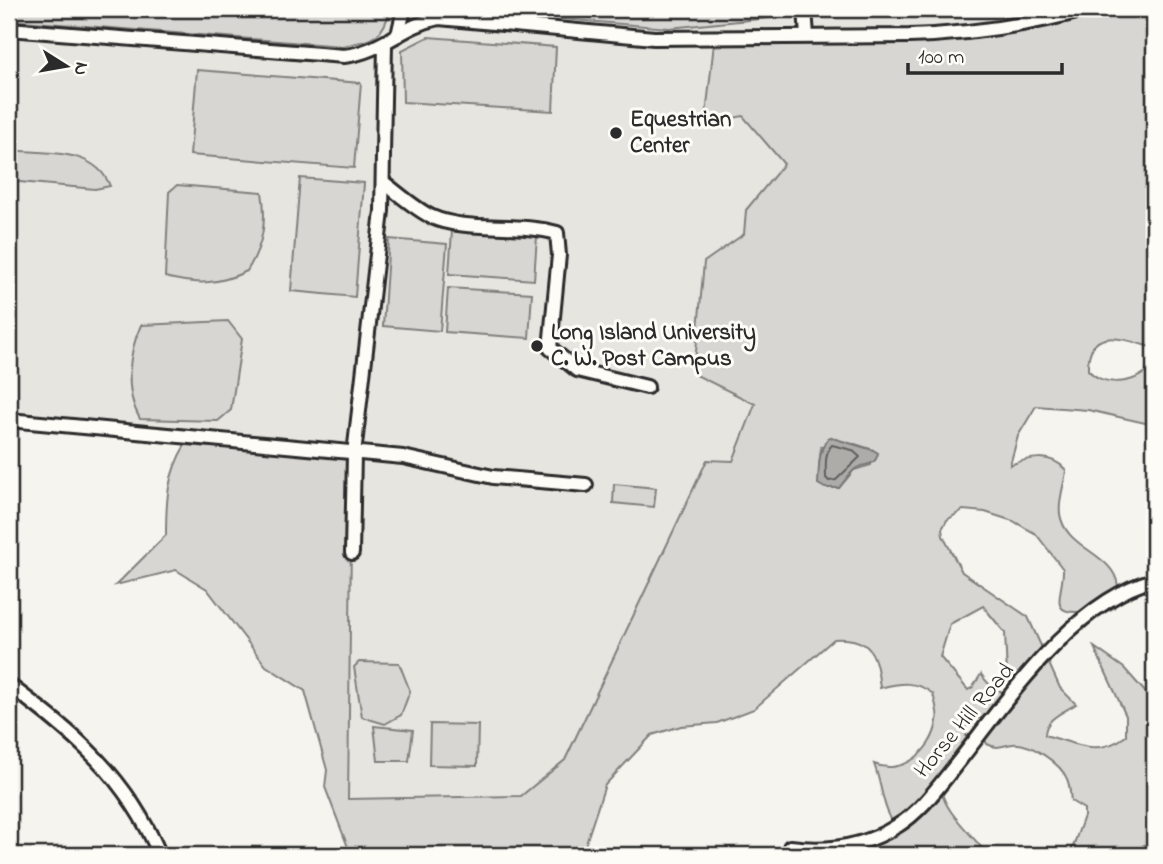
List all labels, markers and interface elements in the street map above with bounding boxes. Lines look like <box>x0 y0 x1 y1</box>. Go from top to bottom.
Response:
north arrow <box>32 32 102 102</box>
scale bar <box>908 32 1062 76</box>
text: 100 m <box>918 43 964 73</box>
text: N <box>66 60 95 78</box>
place label: Equestrian Center <box>630 104 731 163</box>
marker: Equestrian Center <box>608 125 624 141</box>
place label: Long Island University C. W. Post Campus <box>551 317 756 376</box>
marker: Long Island University C. W. Post Campus <box>529 338 545 354</box>
street label: Horse Hill Road <box>907 656 1023 786</box>

